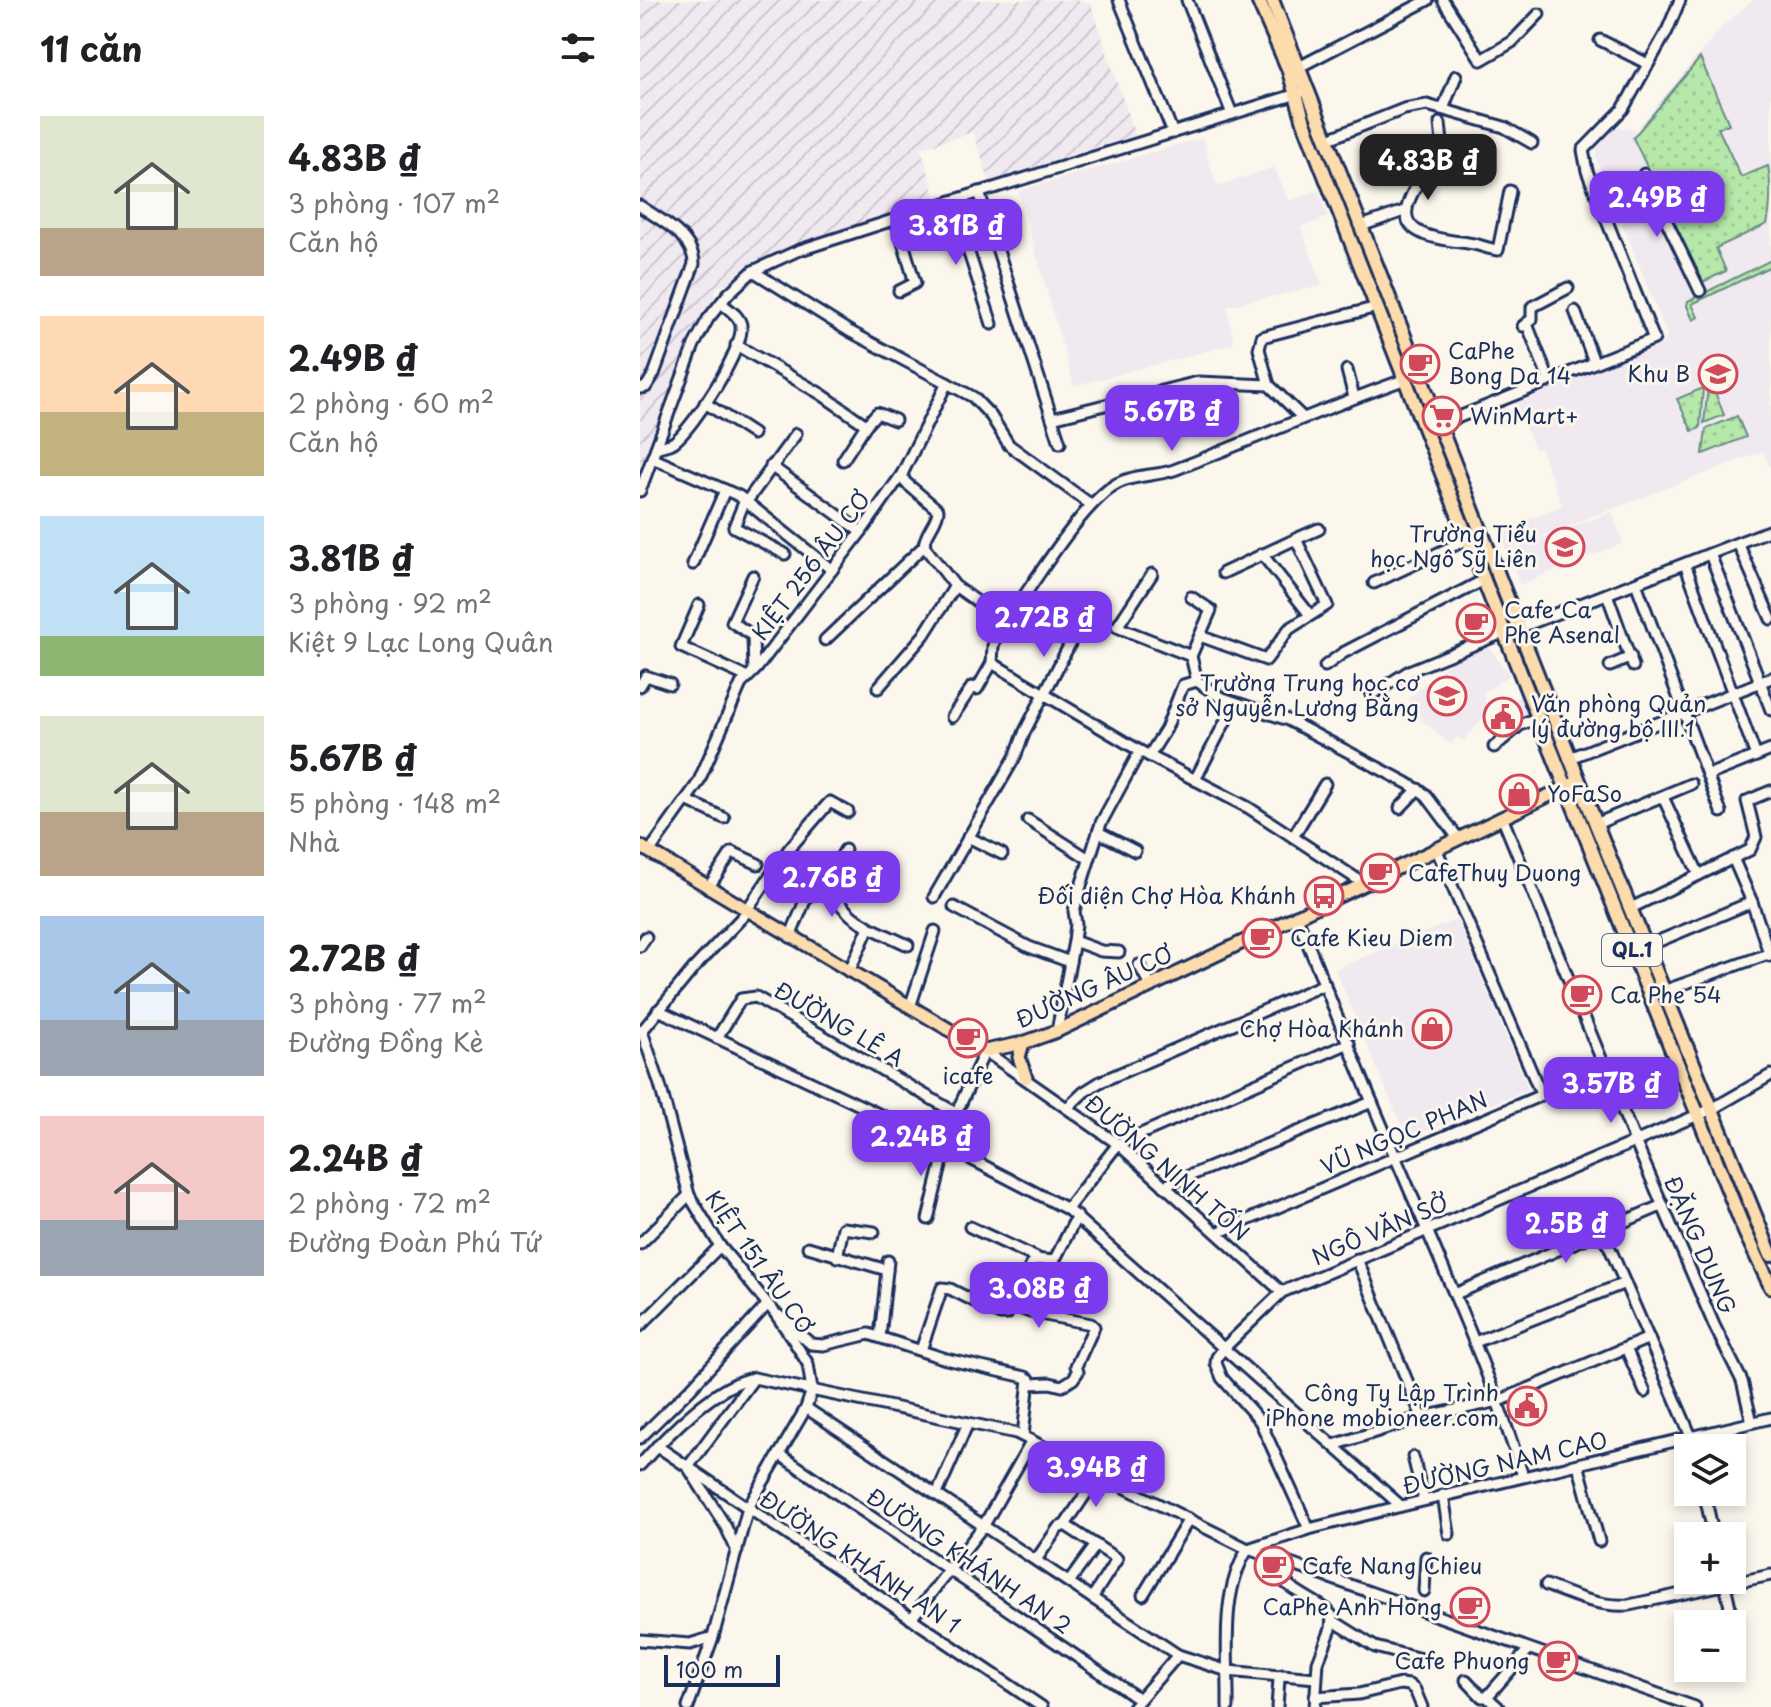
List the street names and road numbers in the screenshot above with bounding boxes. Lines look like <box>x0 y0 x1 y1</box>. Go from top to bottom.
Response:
street label: KIỆT 256 ÂU CƠ <box>743 484 877 647</box>
road number: QL.1 <box>1602 934 1662 966</box>
street label: ĐƯỜNG ÂU CƠ <box>1010 936 1177 1035</box>
street label: ĐƯỜNG LÊ A <box>769 972 911 1073</box>
street label: VŨ NGỌC PHAN <box>1315 1082 1492 1182</box>
street label: ĐƯỜNG NINH TỐN <box>1078 1086 1258 1248</box>
street label: ĐẶNG DUNG <box>1657 1170 1745 1319</box>
street label: KIỆT 151 ÂU CƠ <box>698 1183 822 1340</box>
street label: NGÔ VĂN SỞ <box>1306 1185 1453 1272</box>
street label: ĐƯỜNG NAM CAO <box>1399 1422 1610 1501</box>
street label: ĐƯỜNG KHÁNH AN 2 <box>861 1479 1079 1641</box>
street label: ĐƯỜNG KHÁNH AN 1 <box>754 1481 968 1640</box>

